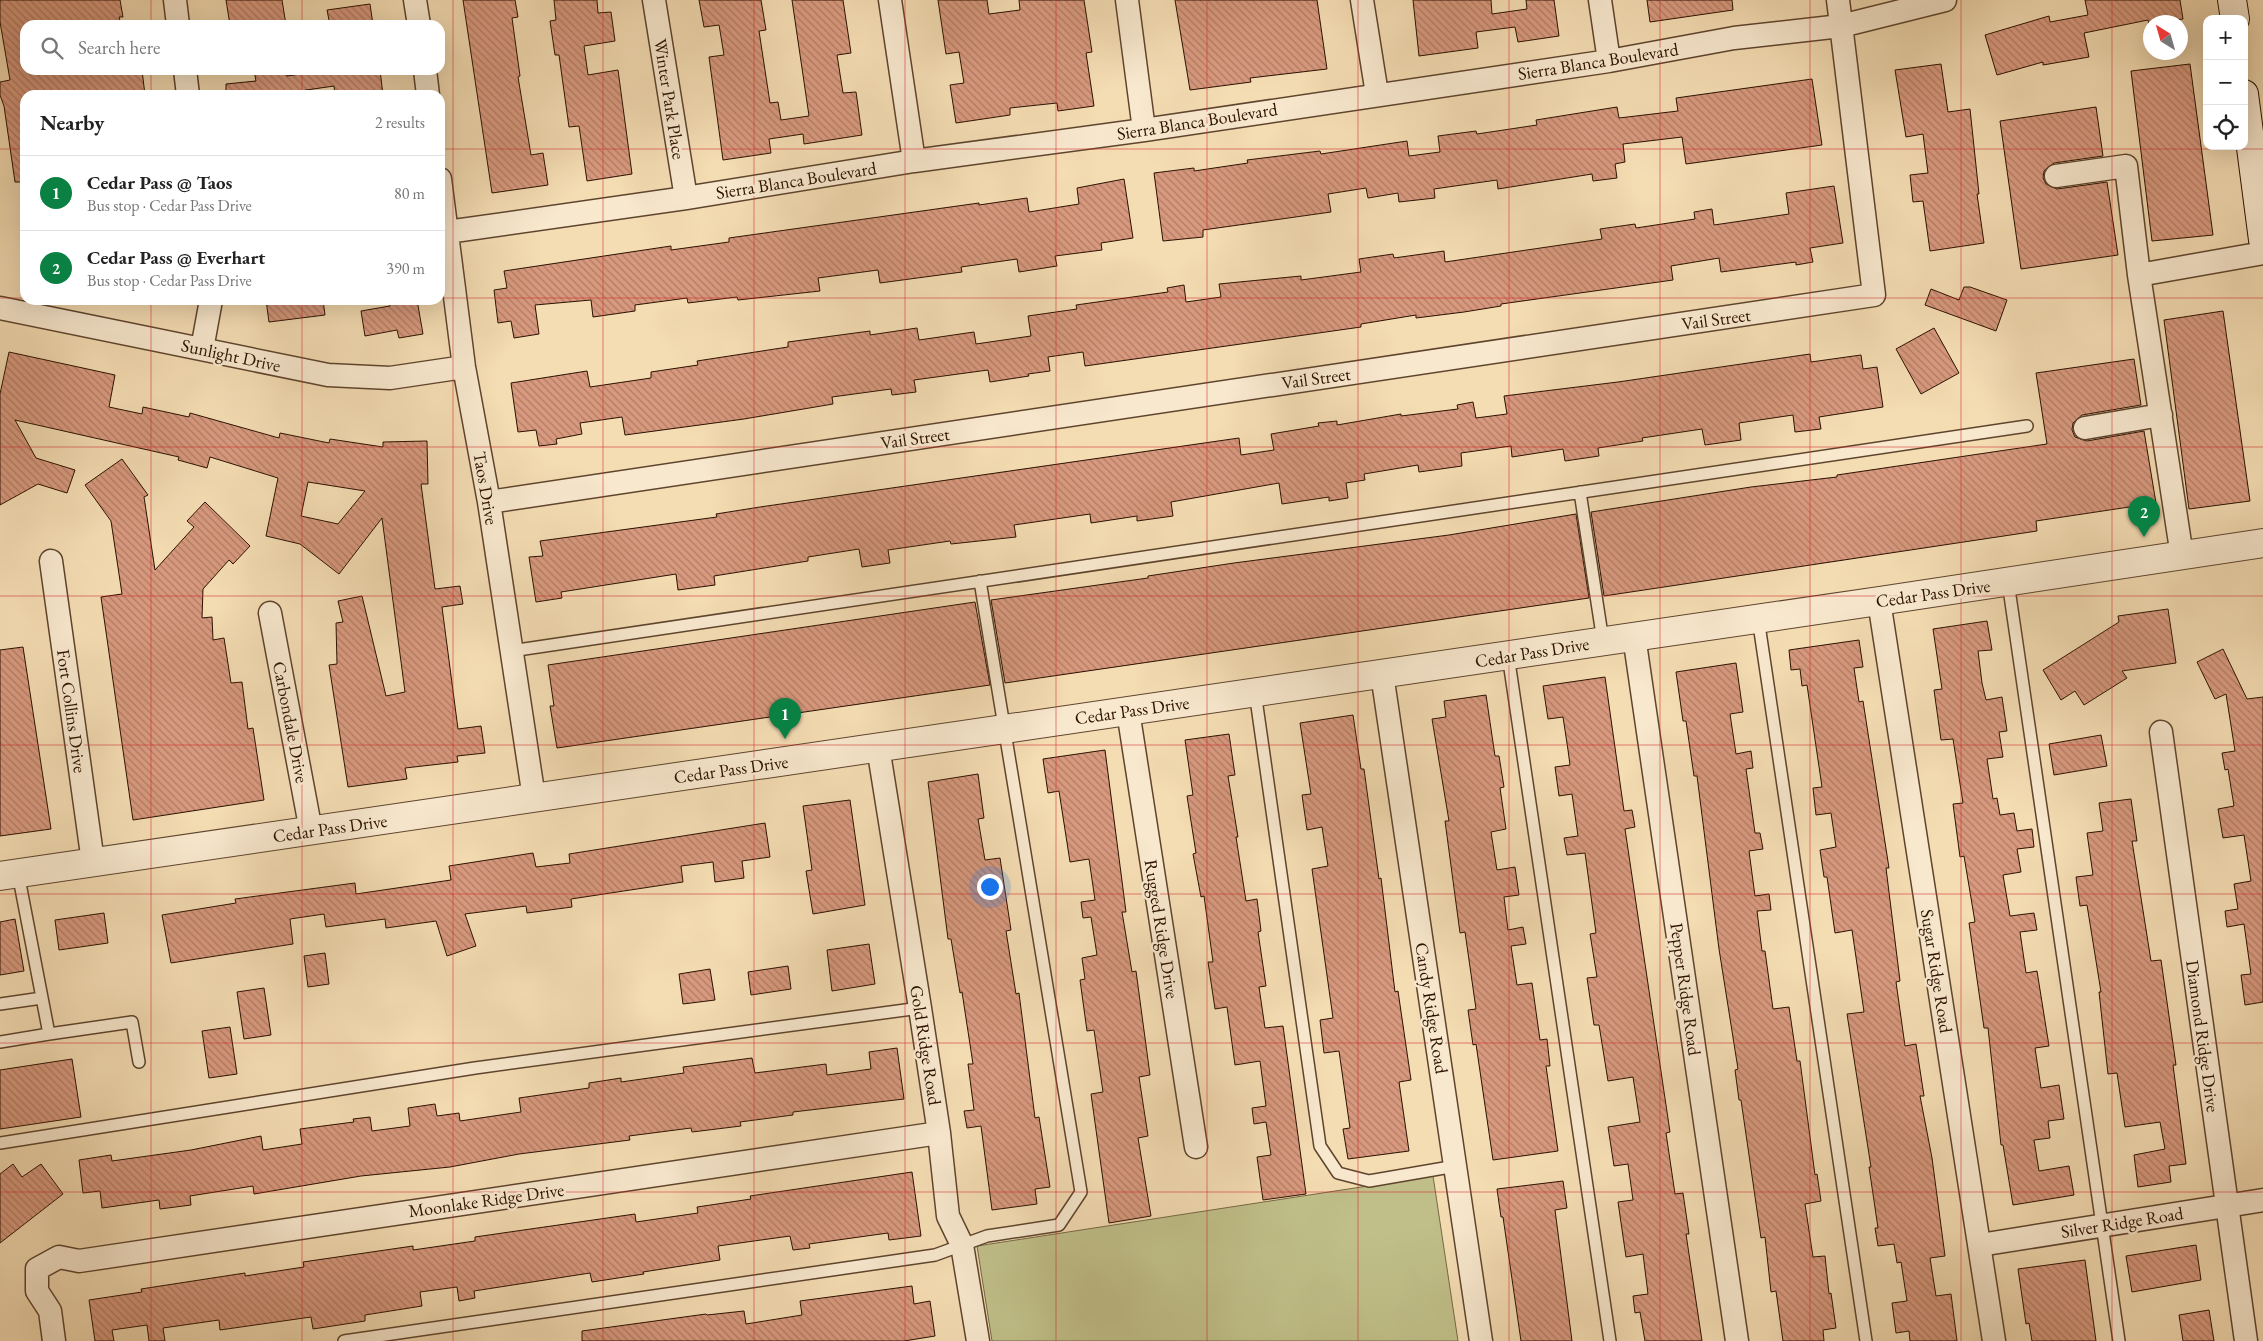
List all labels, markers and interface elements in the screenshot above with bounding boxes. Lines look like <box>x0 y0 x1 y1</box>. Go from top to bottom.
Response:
north arrow <box>2143 15 2188 60</box>
map controls <box>2203 15 2248 150</box>
button: + <box>2203 15 2248 60</box>
search box <box>20 20 445 75</box>
icon: search <box>38 34 66 62</box>
text: Search here <box>78 35 160 60</box>
street label: Winter Park Place <box>649 37 691 161</box>
street label: Sierra Blanca Boulevard <box>1516 37 1681 85</box>
button: − <box>2203 60 2248 105</box>
street label: Sierra Blanca Boulevard <box>1115 97 1280 145</box>
button: locate <box>2203 105 2248 150</box>
text: Nearby <box>40 109 104 136</box>
text: 2 results <box>375 112 425 133</box>
street label: Sierra Blanca Boulevard <box>714 156 879 204</box>
text: Cedar Pass @ Taos <box>87 170 232 195</box>
text: 1 <box>52 183 60 204</box>
text: 80 m <box>394 183 425 204</box>
text: Bus stop · Cedar Pass Drive <box>87 195 252 216</box>
text: Cedar Pass @ Everhart <box>87 245 265 270</box>
text: 2 <box>52 258 60 279</box>
text: 390 m <box>386 258 425 279</box>
text: Bus stop · Cedar Pass Drive <box>87 270 252 291</box>
street label: Vail Street <box>1680 303 1752 335</box>
street label: Sunlight Drive <box>179 333 283 377</box>
street label: Vail Street <box>1280 362 1352 394</box>
street label: Vail Street <box>879 422 951 454</box>
street label: Taos Drive <box>468 450 504 526</box>
pin: 2 <box>2128 496 2160 537</box>
street label: Cedar Pass Drive <box>1874 574 1992 612</box>
street label: Cedar Pass Drive <box>1473 632 1591 672</box>
street label: Fort Collins Drive <box>52 648 92 774</box>
street label: Carbondale Drive <box>268 659 314 785</box>
street label: Cedar Pass Drive <box>1073 691 1191 729</box>
pin: 1 <box>769 698 801 739</box>
street label: Cedar Pass Drive <box>672 750 790 788</box>
street label: Cedar Pass Drive <box>271 809 389 847</box>
street label: Rugged Ridge Drive <box>1140 858 1184 1000</box>
your location <box>977 874 1003 900</box>
street label: Sugar Ridge Road <box>1916 907 1958 1035</box>
street label: Pepper Ridge Road <box>1665 921 1707 1058</box>
street label: Candy Ridge Road <box>1410 941 1454 1076</box>
street label: Diamond Ridge Drive <box>2181 958 2225 1114</box>
street label: Gold Ridge Road <box>905 983 947 1108</box>
street label: Moonlake Ridge Drive <box>407 1178 565 1222</box>
street label: Silver Ridge Road <box>2059 1201 2186 1243</box>

